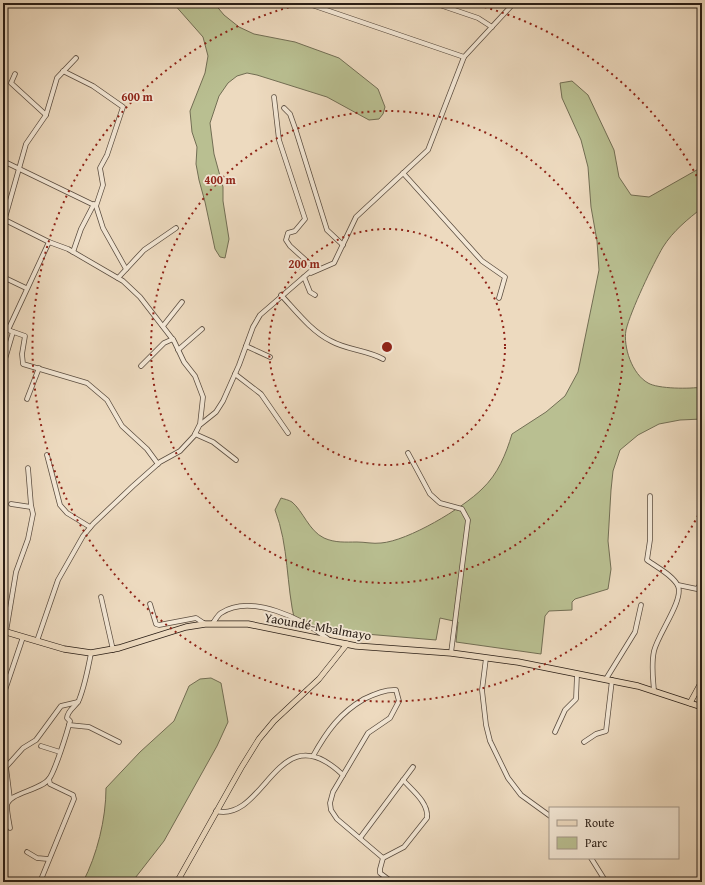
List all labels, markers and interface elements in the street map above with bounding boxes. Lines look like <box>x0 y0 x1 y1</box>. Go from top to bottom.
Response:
text: 600 m <box>121 88 154 105</box>
text: 400 m <box>204 171 237 188</box>
text: 200 m <box>288 255 321 272</box>
centre of rings <box>380 340 394 354</box>
street label: Yaoundé-Mbalmayo <box>263 608 373 645</box>
legend <box>549 807 679 859</box>
text: Route <box>585 814 615 831</box>
text: Parc <box>585 834 608 851</box>

